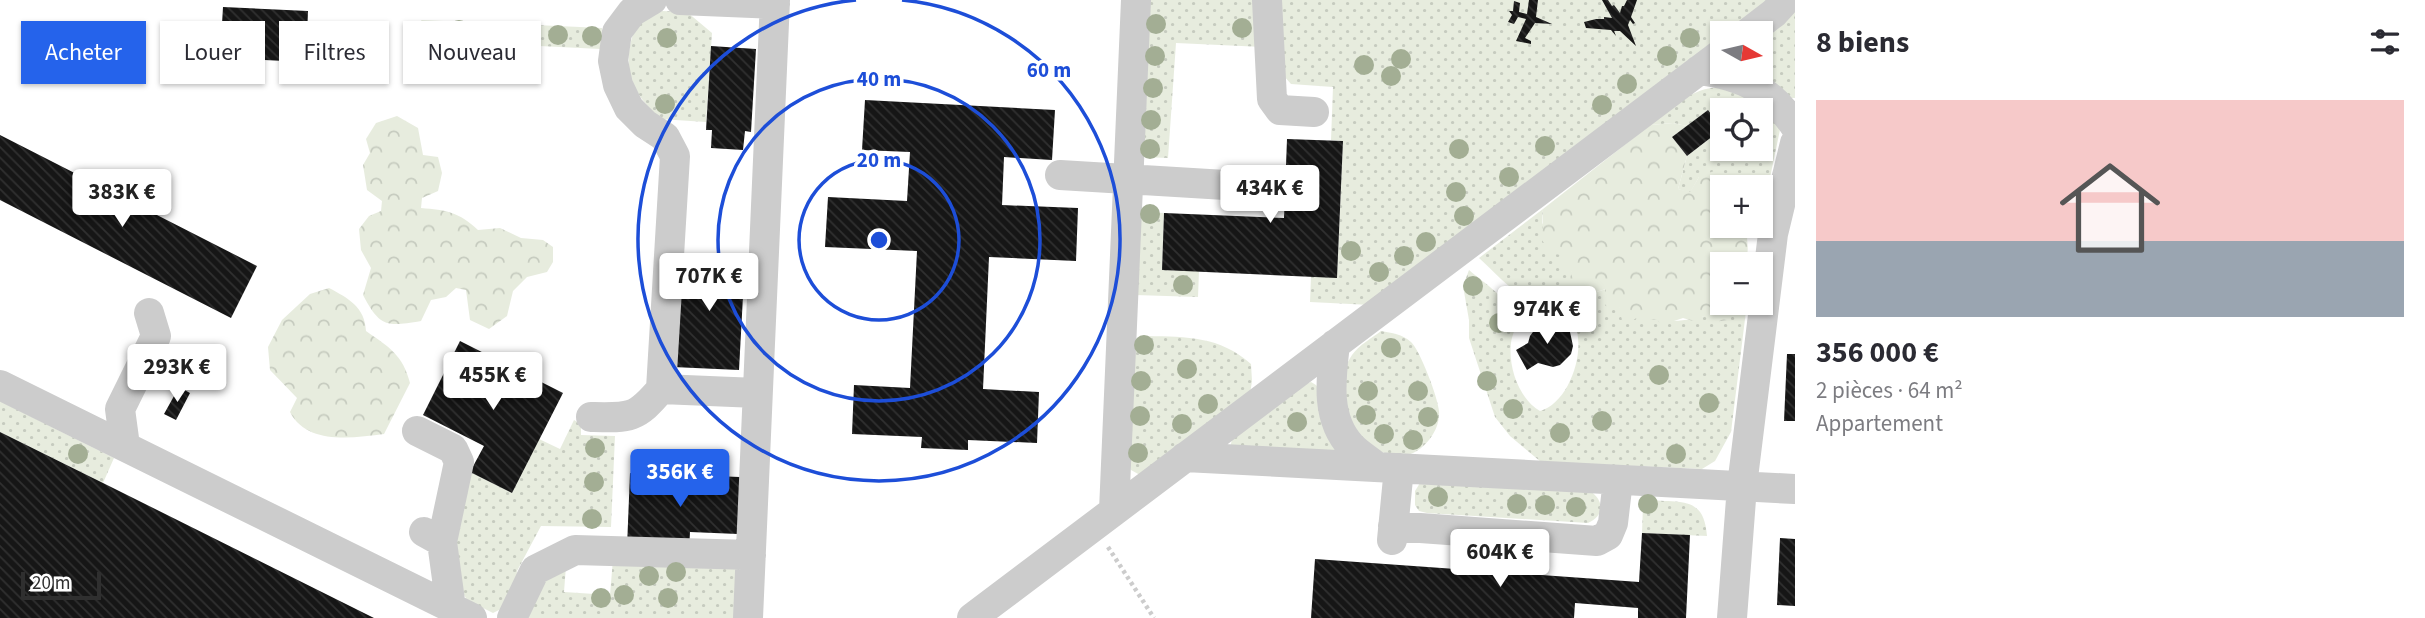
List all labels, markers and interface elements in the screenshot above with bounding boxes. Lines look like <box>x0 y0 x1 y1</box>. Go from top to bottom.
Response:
chip: Acheter <box>21 21 146 84</box>
chip: Louer <box>160 21 265 84</box>
chip: Filtres <box>279 21 389 84</box>
chip: Nouveau <box>403 21 541 84</box>
north arrow <box>1710 21 1773 84</box>
map controls <box>1710 21 1773 315</box>
text: 8 biens <box>1816 21 1909 64</box>
icon: filters <box>2366 23 2404 61</box>
text: 60 m <box>1027 55 1071 85</box>
text: 40 m <box>857 64 901 94</box>
button: locate <box>1710 98 1773 161</box>
text: 20 m <box>857 145 901 175</box>
icon: home <box>2047 145 2173 271</box>
pin: 434K € <box>1213 166 1327 225</box>
pin: 383K € <box>65 170 179 229</box>
text: 434K € <box>1236 171 1304 204</box>
text: 383K € <box>88 175 156 208</box>
button: + <box>1710 175 1773 238</box>
centre of rings <box>867 228 891 252</box>
button: − <box>1710 252 1773 315</box>
pin: 707K € <box>652 254 766 313</box>
text: 707K € <box>675 259 743 292</box>
pin: 974K € <box>1490 286 1604 346</box>
text: 974K € <box>1513 292 1581 325</box>
text: 356 000 € <box>1816 331 1939 374</box>
pin: 293K € <box>120 344 234 404</box>
text: 293K € <box>143 350 211 383</box>
pin: 455K € <box>436 352 550 412</box>
text: 455K € <box>459 358 527 391</box>
text: 2 pièces · 64 m² <box>1816 374 1963 407</box>
text: Appartement <box>1816 407 1943 440</box>
pin: 356K € <box>623 449 737 509</box>
text: 356K € <box>646 455 714 488</box>
pin: 604K € <box>1443 530 1557 589</box>
text: 604K € <box>1466 535 1534 568</box>
scale bar <box>21 569 102 601</box>
text: 20 m <box>32 570 70 597</box>

